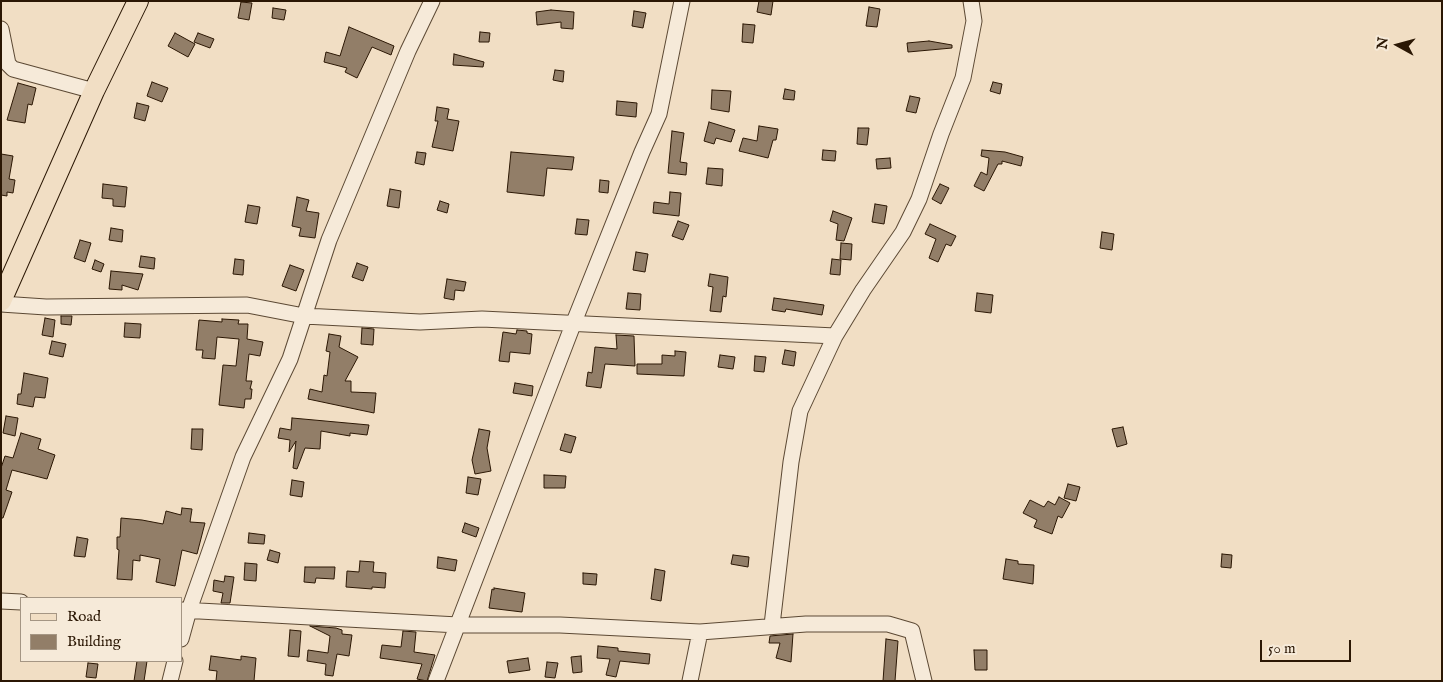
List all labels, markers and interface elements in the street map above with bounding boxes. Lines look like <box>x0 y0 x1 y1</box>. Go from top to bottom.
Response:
north arrow <box>1373 20 1423 70</box>
text: N <box>1373 36 1393 50</box>
legend <box>20 597 182 662</box>
text: Road <box>67 607 101 626</box>
scale bar <box>1263 630 1354 662</box>
text: Building <box>67 632 121 651</box>
text: 50 m <box>1268 639 1296 658</box>

